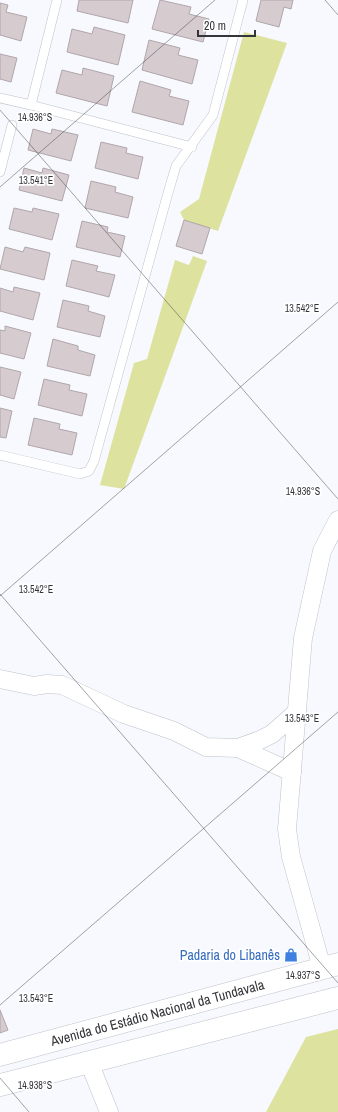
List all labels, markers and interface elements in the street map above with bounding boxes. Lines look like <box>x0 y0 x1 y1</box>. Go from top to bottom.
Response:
scale bar <box>198 12 255 38</box>
text: 20 m <box>204 18 226 34</box>
text: 14.936°S <box>18 111 53 124</box>
text: 13.541°E <box>19 174 53 187</box>
text: 13.542°E <box>285 302 319 315</box>
text: 14.936°S <box>286 485 321 498</box>
text: 13.542°E <box>19 583 53 596</box>
text: 13.543°E <box>285 712 319 725</box>
place label: Padaria do Libanês <box>180 946 280 964</box>
shop icon: Padaria do Libanês <box>283 947 299 963</box>
text: 14.937°S <box>286 969 321 982</box>
street label: Avenida do Estádio Nacional da Tundavala <box>48 975 267 1050</box>
text: 13.543°E <box>19 992 53 1005</box>
text: 14.938°S <box>18 1079 53 1092</box>

